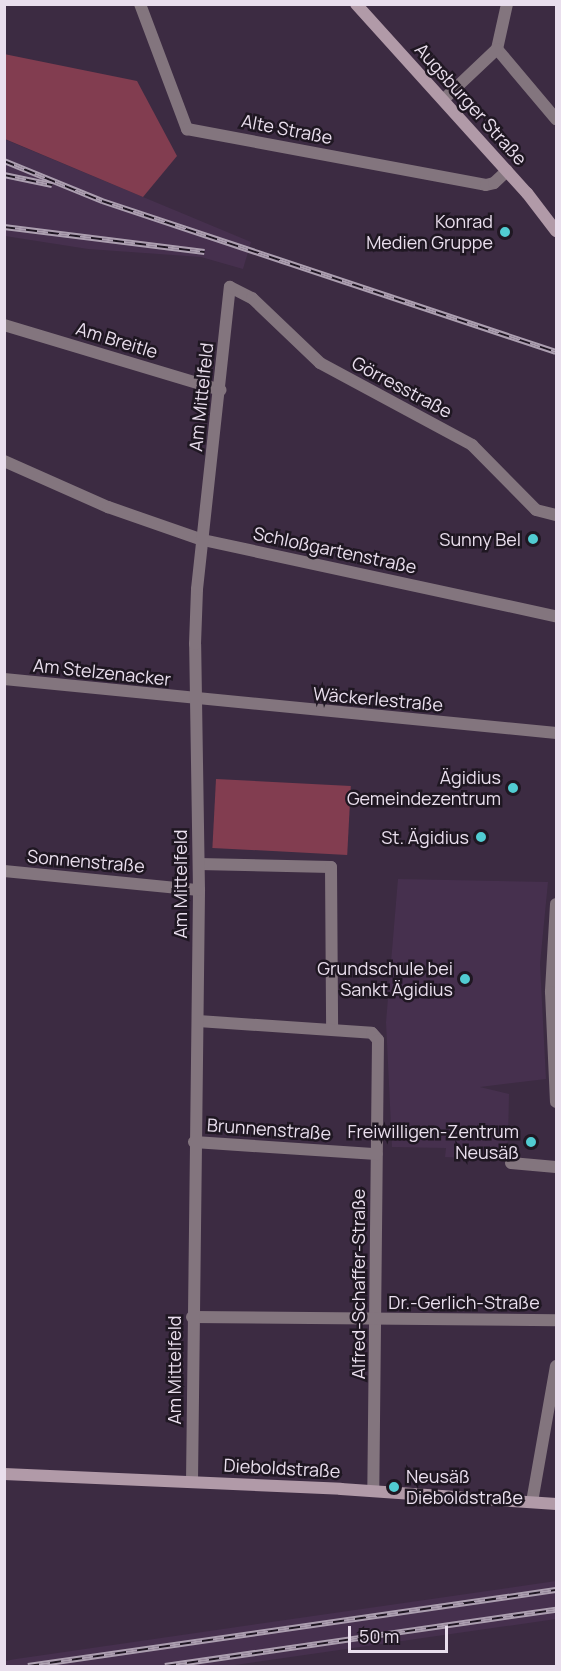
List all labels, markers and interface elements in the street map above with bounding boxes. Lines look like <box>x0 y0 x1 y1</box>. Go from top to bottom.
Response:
street label: Augsburger Straße <box>411 39 531 169</box>
street label: Alte Straße <box>240 110 334 148</box>
place label: Konrad Medien Gruppe <box>366 211 493 254</box>
marker: Konrad Medien Gruppe <box>498 225 512 239</box>
street label: Am Breitle <box>74 317 160 363</box>
street label: Am Mittelfeld <box>185 342 217 452</box>
street label: Görresstraße <box>348 352 456 422</box>
street label: Schloßgartenstraße <box>251 522 419 578</box>
place label: Sunny Bel <box>439 528 521 550</box>
marker: Sunny Bel <box>526 532 540 546</box>
street label: Am Stelzenacker <box>32 654 172 690</box>
street label: Wäckerlestraße <box>312 683 444 715</box>
place label: Ägidius Gemeindezentrum <box>347 767 501 810</box>
marker: Ägidius Gemeindezentrum <box>506 781 520 795</box>
place label: St. Ägidius <box>381 826 469 848</box>
street label: Am Mittelfeld <box>169 829 191 939</box>
marker: St. Ägidius <box>474 830 488 844</box>
street label: Sonnenstraße <box>26 845 146 877</box>
place label: Grundschule bei Sankt Ägidius <box>317 958 453 1000</box>
marker: Grundschule bei Sankt Ägidius <box>458 972 472 986</box>
street label: Brunnenstraße <box>206 1114 332 1144</box>
place label: Freiwilligen-Zentrum Neusäß <box>347 1121 519 1164</box>
marker: Freiwilligen-Zentrum Neusäß <box>524 1135 538 1149</box>
street label: Alfred-Schaffer-Straße <box>347 1189 369 1379</box>
street label: Dr.-Gerlich-Straße <box>388 1291 540 1313</box>
street label: Am Mittelfeld <box>163 1315 185 1425</box>
street label: Dieboldstraße <box>223 1454 341 1482</box>
place label: Neusäß Dieboldstraße <box>406 1466 523 1508</box>
marker: Neusäß Dieboldstraße <box>387 1480 401 1494</box>
scale bar <box>351 1614 452 1652</box>
text: 50 m <box>359 1624 399 1648</box>

